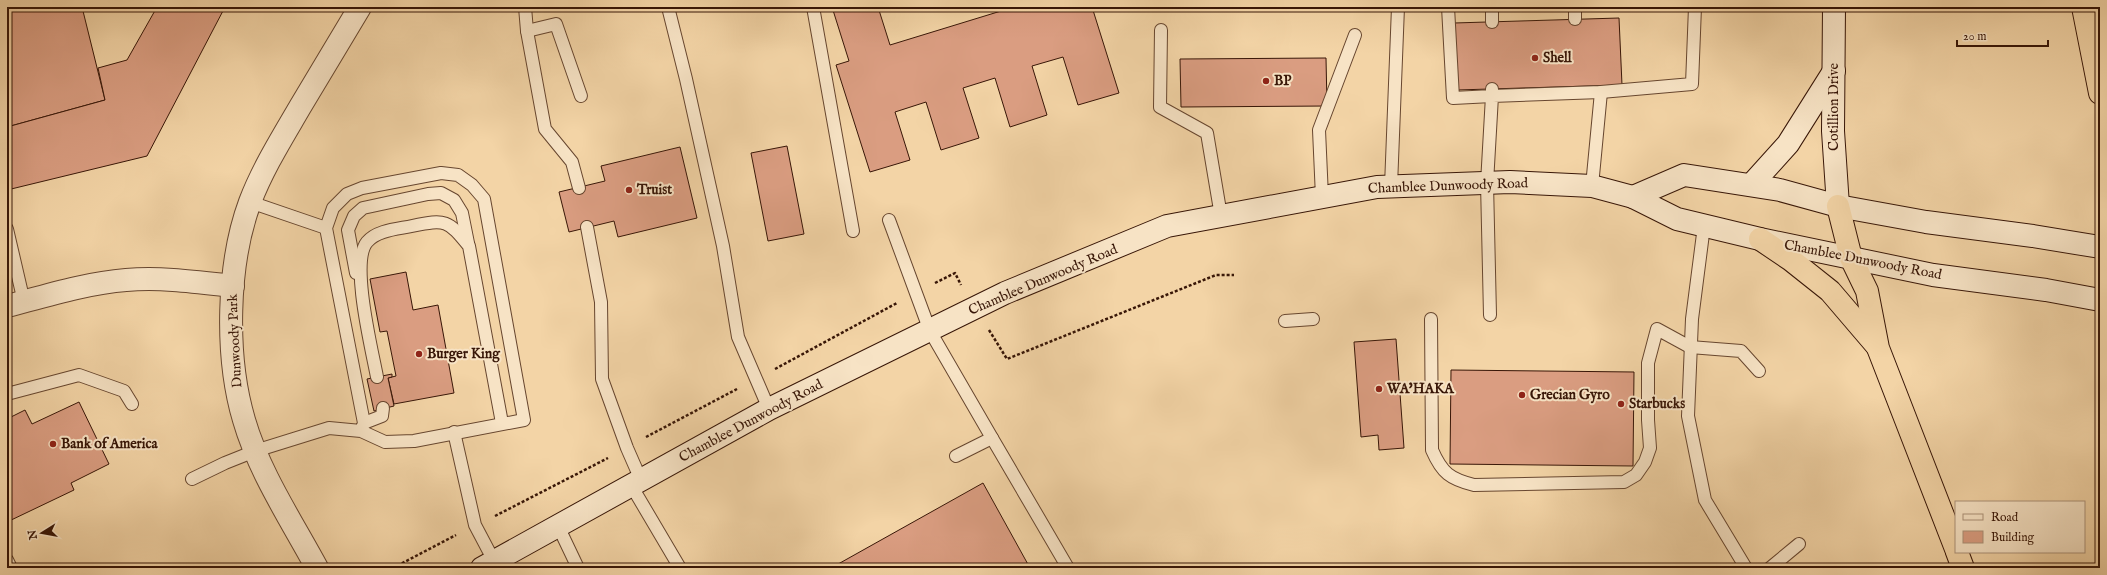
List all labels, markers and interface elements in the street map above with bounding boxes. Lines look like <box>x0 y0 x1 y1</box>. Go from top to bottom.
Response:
scale bar <box>1957 22 2048 48</box>
text: 20 m <box>1963 29 1986 44</box>
place label: Shell <box>1543 49 1573 67</box>
marker: Shell <box>1530 53 1540 63</box>
street label: Cotillion Drive <box>1825 62 1843 151</box>
place label: BP <box>1274 72 1292 90</box>
marker: BP <box>1261 76 1271 86</box>
street label: Chamblee Dunwoody Road <box>1368 174 1529 198</box>
place label: Truist <box>636 181 672 199</box>
marker: Truist <box>624 185 634 195</box>
street label: Chamblee Dunwoody Road <box>1783 236 1944 284</box>
street label: Chamblee Dunwoody Road <box>966 240 1121 320</box>
street label: Dunwoody Park <box>224 293 246 388</box>
place label: Burger King <box>427 345 501 363</box>
marker: Burger King <box>414 349 424 359</box>
street label: Chamblee Dunwoody Road <box>676 375 826 467</box>
place label: WA'HAKA <box>1386 380 1455 398</box>
marker: WA'HAKA <box>1374 384 1384 394</box>
place label: Grecian Gyro <box>1530 386 1610 404</box>
marker: Grecian Gyro <box>1517 390 1527 400</box>
place label: Starbucks <box>1629 395 1685 413</box>
marker: Starbucks <box>1616 399 1626 409</box>
place label: Bank of America <box>61 435 158 453</box>
marker: Bank of America <box>48 439 58 449</box>
legend <box>1955 501 2085 553</box>
text: Road <box>1991 510 2019 525</box>
north arrow <box>22 513 62 553</box>
text: N <box>25 528 41 542</box>
text: Building <box>1991 530 2035 545</box>

